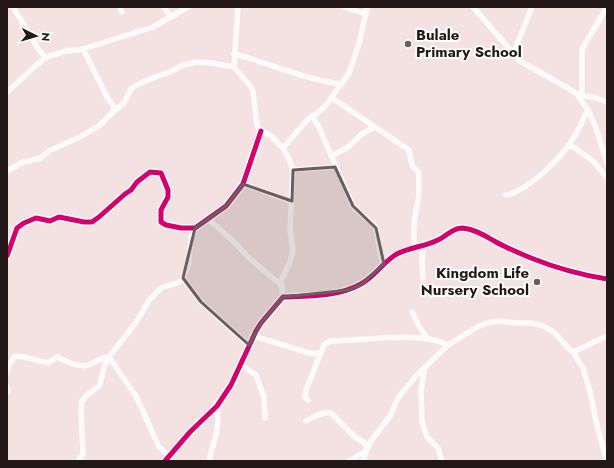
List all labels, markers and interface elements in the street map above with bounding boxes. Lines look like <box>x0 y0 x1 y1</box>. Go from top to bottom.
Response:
north arrow <box>16 16 56 56</box>
place label: Bulale Primary School <box>416 24 522 63</box>
text: N <box>38 32 54 42</box>
marker: Bulale Primary School <box>403 39 413 49</box>
place label: Kingdom Life Nursery School <box>421 262 529 301</box>
marker: Kingdom Life Nursery School <box>532 277 542 287</box>

